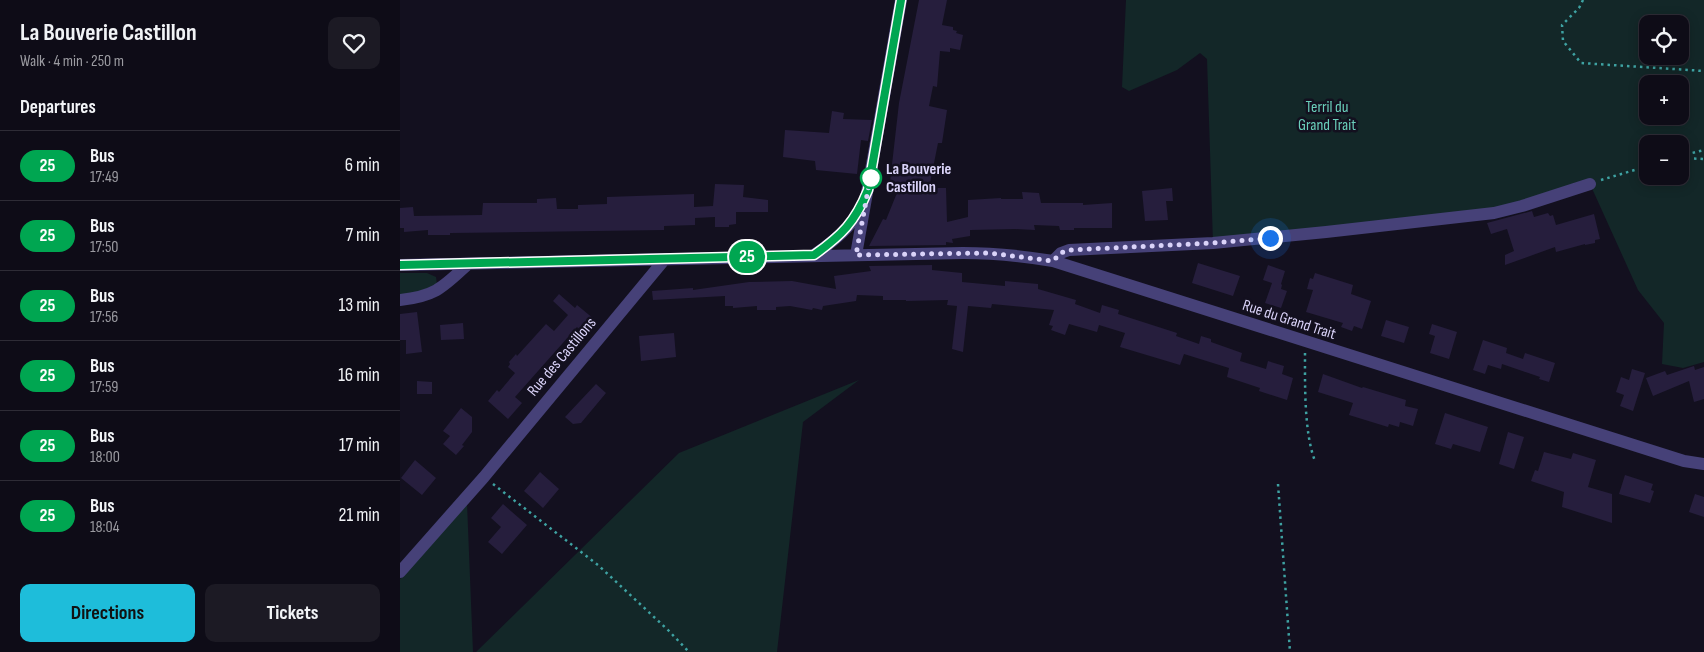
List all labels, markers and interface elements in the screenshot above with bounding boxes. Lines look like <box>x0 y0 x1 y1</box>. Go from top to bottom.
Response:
map controls <box>1639 15 1689 185</box>
button: locate <box>1639 15 1689 65</box>
button: heart <box>328 17 380 69</box>
text: La Bouverie Castillon <box>20 18 197 47</box>
text: Walk · 4 min · 250 m <box>20 52 124 71</box>
button: + <box>1639 75 1689 125</box>
text: Departures <box>20 96 96 119</box>
park label: Terril du Grand Trait <box>1298 98 1356 135</box>
button: − <box>1639 135 1689 185</box>
text: Bus <box>90 145 115 168</box>
text: 6 min <box>345 154 380 177</box>
text: 25 <box>40 155 55 176</box>
place label: La Bouverie Castillon <box>886 160 952 197</box>
marker: La Bouverie Castillon <box>860 167 882 189</box>
text: 17:49 <box>90 168 119 187</box>
text: Bus <box>90 215 115 238</box>
text: 7 min <box>346 224 380 247</box>
text: 25 <box>40 225 55 246</box>
your location <box>1258 226 1283 251</box>
text: 17:50 <box>90 238 118 257</box>
line badge: 25 <box>724 241 770 273</box>
text: 25 <box>739 246 755 267</box>
text: Bus <box>90 285 115 308</box>
text: 13 min <box>339 294 380 317</box>
text: 25 <box>40 295 55 316</box>
street label: Rue du Grand Trait <box>1240 296 1338 344</box>
text: 17:56 <box>90 308 118 327</box>
street label: Rue des Castillons <box>524 314 601 400</box>
text: Bus <box>90 355 115 378</box>
text: 16 min <box>338 364 380 387</box>
text: 25 <box>40 365 55 386</box>
text: 17:59 <box>90 378 118 397</box>
text: Bus <box>90 425 115 448</box>
text: 17 min <box>339 434 380 457</box>
text: 25 <box>40 435 55 456</box>
text: 18:00 <box>90 448 120 467</box>
text: Bus <box>90 495 115 518</box>
text: 21 min <box>339 504 380 527</box>
text: 25 <box>40 505 55 526</box>
text: 18:04 <box>90 518 119 537</box>
button: Directions <box>20 584 195 642</box>
button: Tickets <box>205 584 380 642</box>

